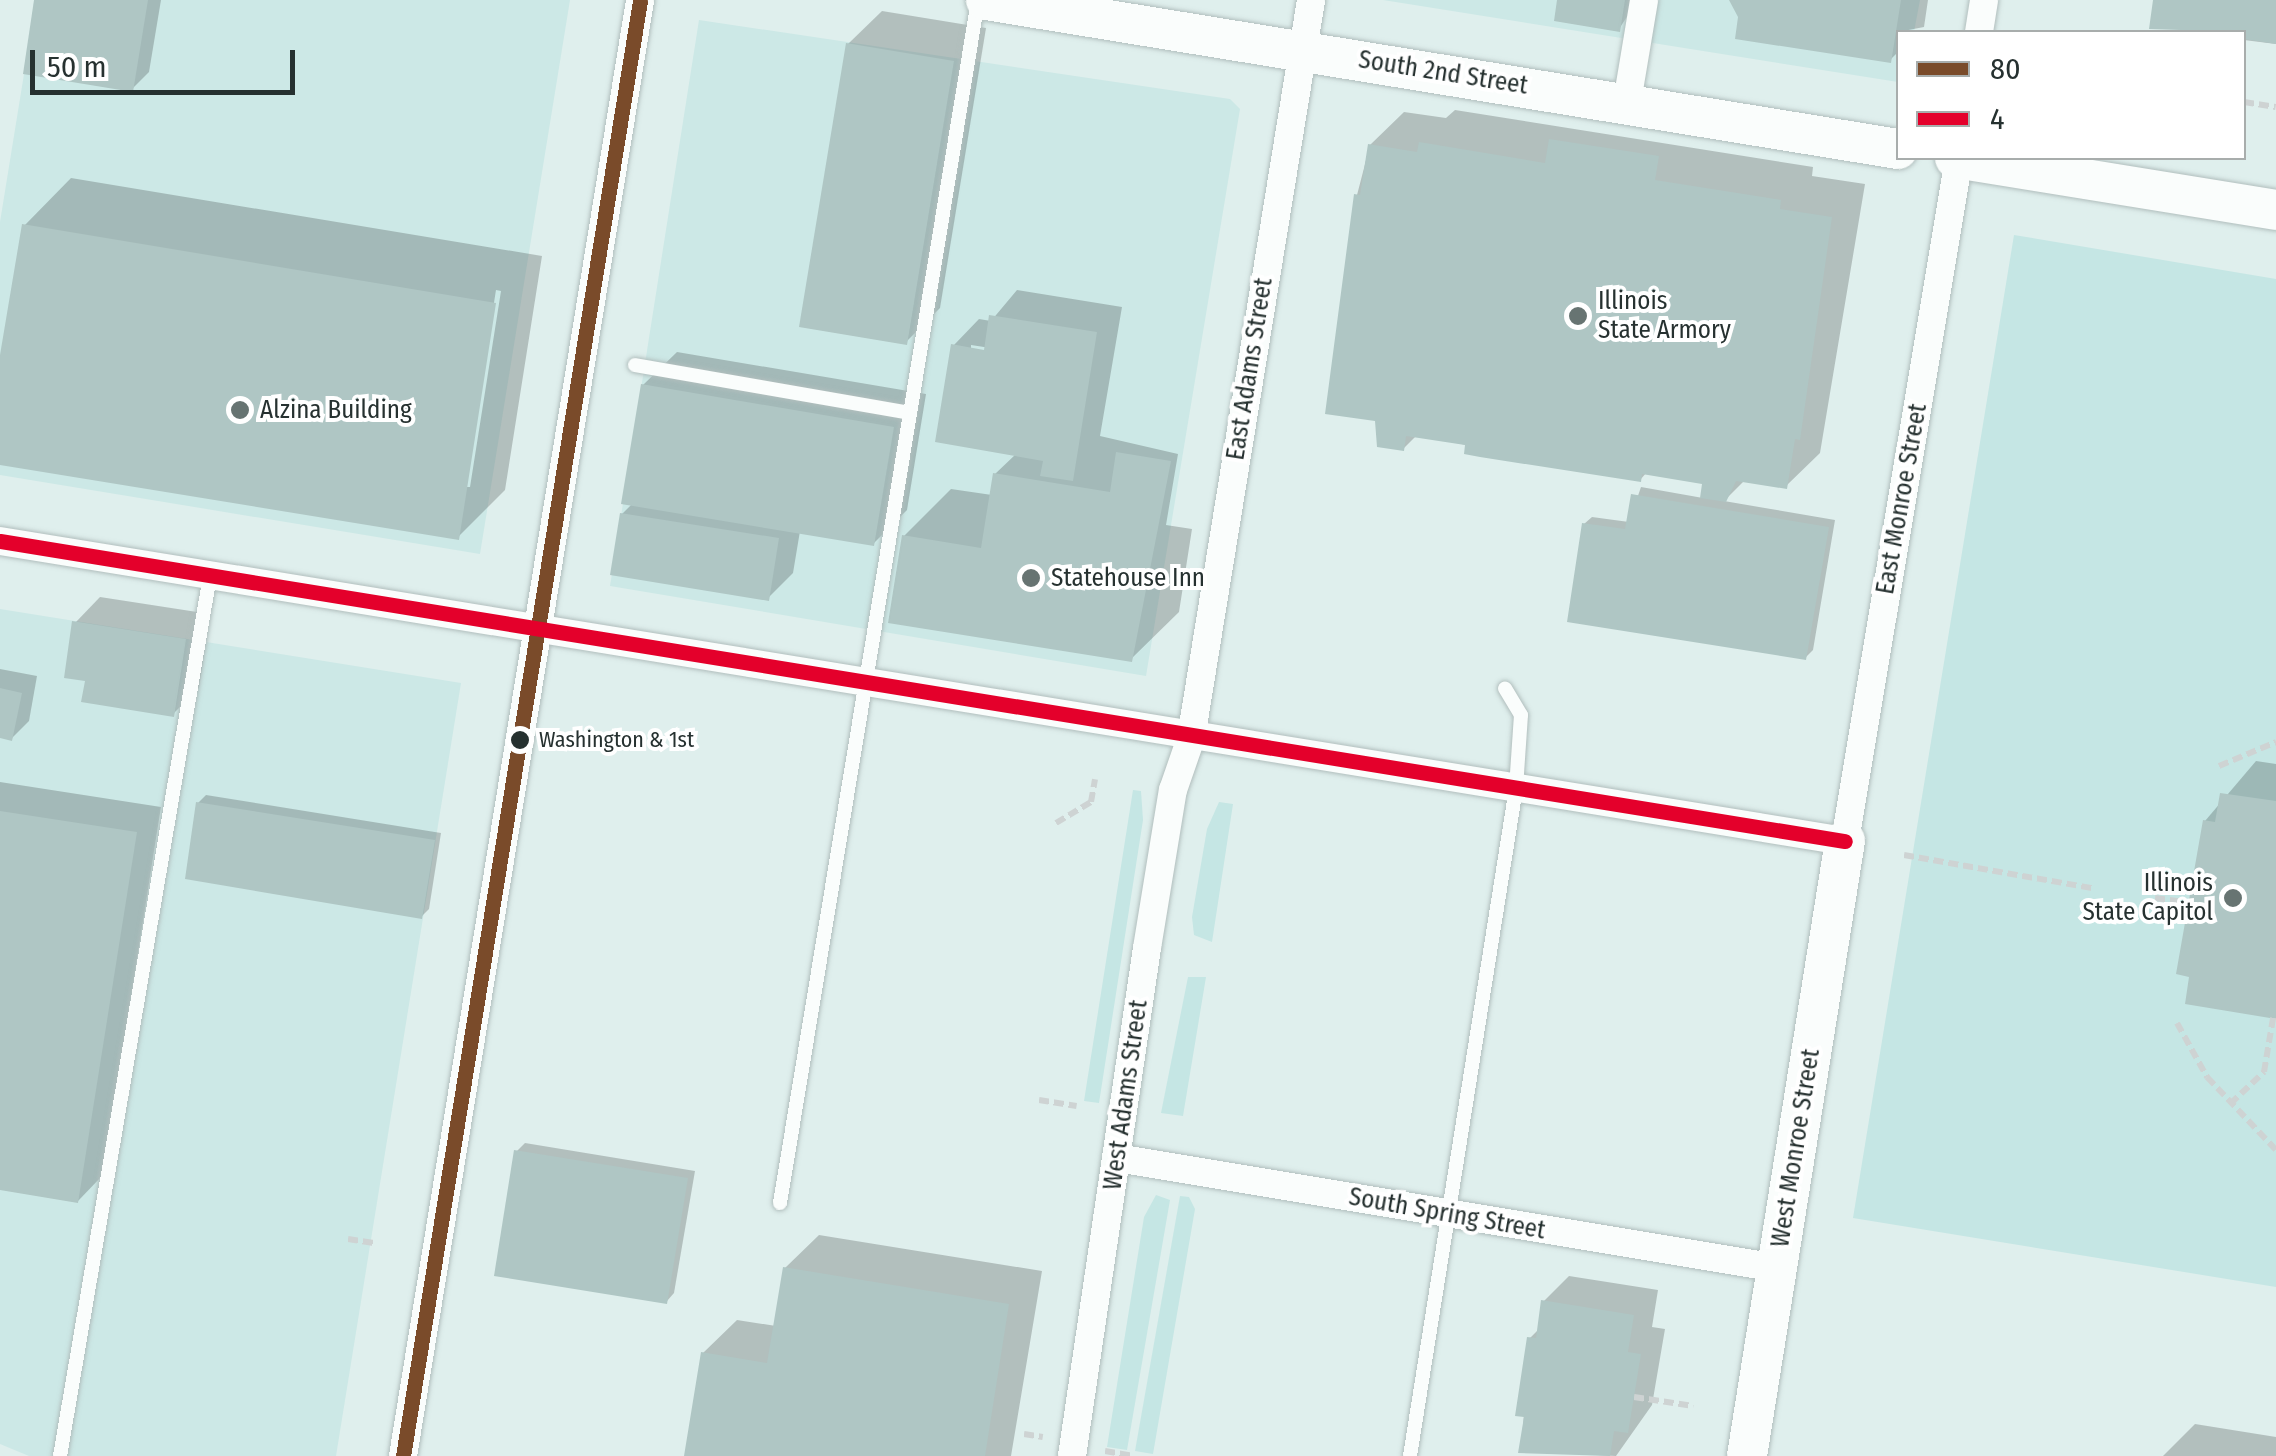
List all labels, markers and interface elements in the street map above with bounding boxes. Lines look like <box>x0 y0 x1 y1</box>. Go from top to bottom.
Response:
scale bar <box>35 30 300 92</box>
legend <box>1896 30 2246 160</box>
street label: South 2nd Street <box>1356 45 1530 101</box>
text: 50 m <box>47 49 107 85</box>
text: 80 <box>1990 51 2021 87</box>
text: 4 <box>1990 101 2005 137</box>
street label: East Adams Street <box>1221 276 1279 462</box>
place label: Illinois State Armory <box>1598 287 1731 346</box>
marker: Illinois State Armory <box>1567 305 1589 327</box>
place label: Alzina Building <box>260 395 412 425</box>
marker: Alzina Building <box>229 399 251 421</box>
street label: East Monroe Street <box>1870 401 1934 597</box>
place label: Statehouse Inn <box>1051 563 1205 593</box>
marker: Statehouse Inn <box>1020 567 1042 589</box>
place label: Washington & 1st <box>539 727 694 753</box>
marker: Washington & 1st <box>510 730 530 750</box>
place label: Illinois State Capitol <box>2082 869 2213 928</box>
marker: Illinois State Capitol <box>2222 887 2244 909</box>
street label: West Adams Street <box>1098 998 1154 1192</box>
street label: West Monroe Street <box>1766 1047 1826 1249</box>
street label: South Spring Street <box>1346 1182 1548 1246</box>

